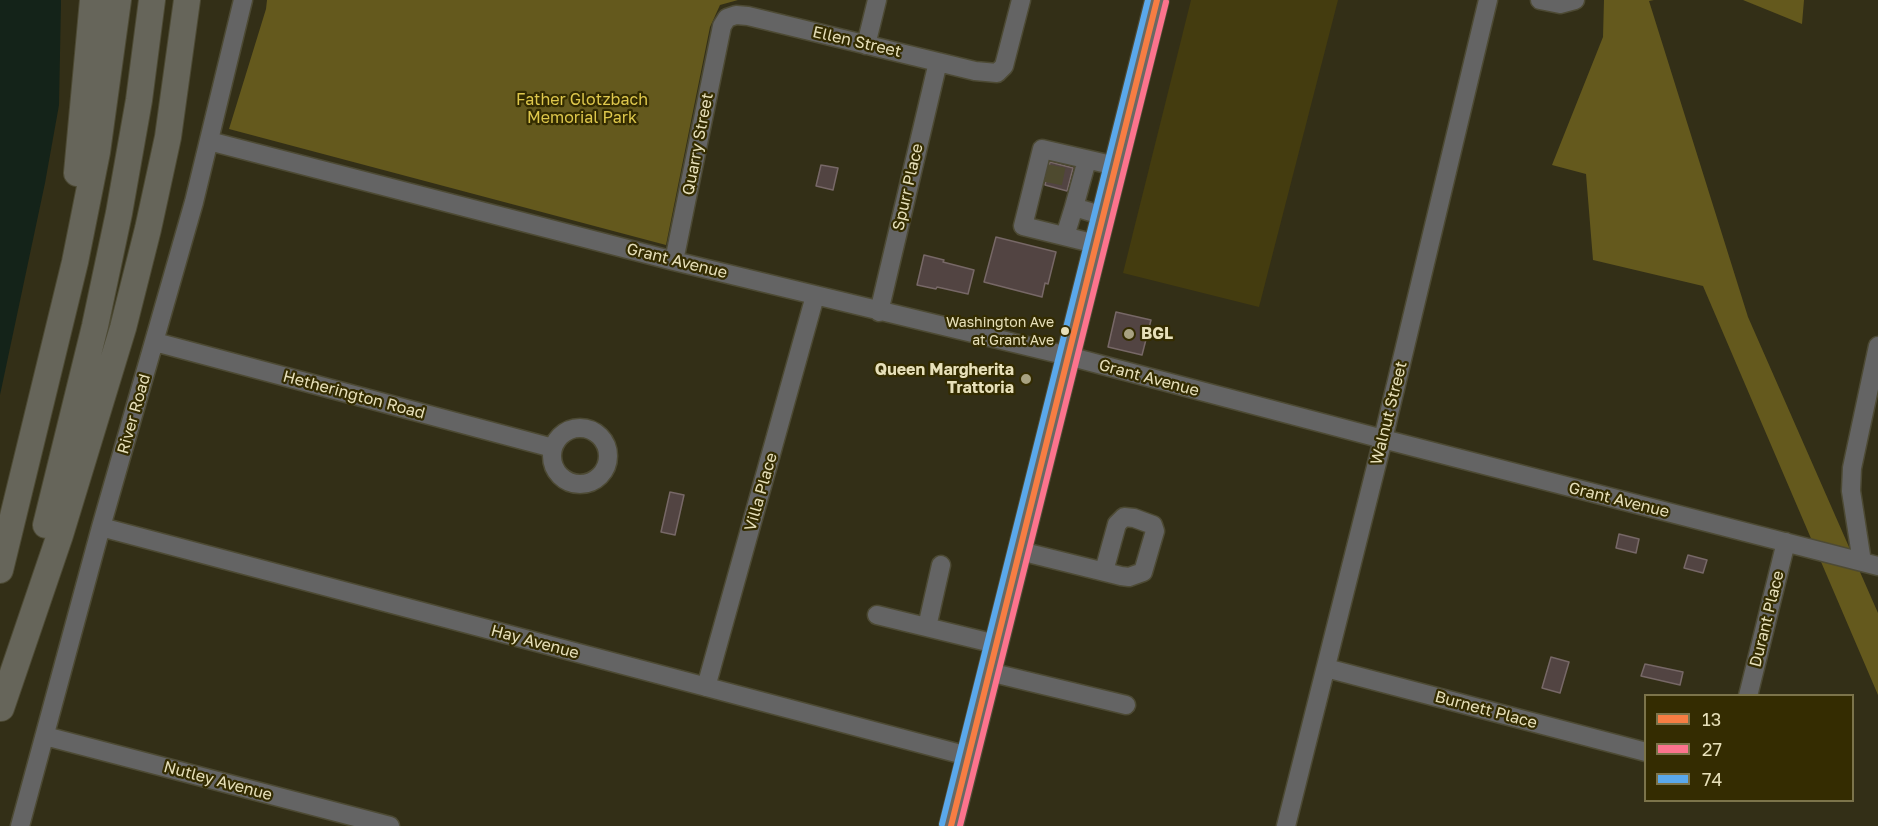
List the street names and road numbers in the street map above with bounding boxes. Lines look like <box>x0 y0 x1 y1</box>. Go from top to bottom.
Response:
street label: Ellen Street <box>811 22 903 62</box>
street label: Quarry Street <box>679 91 717 197</box>
street label: Spurr Place <box>889 142 927 232</box>
street label: Grant Avenue <box>625 239 729 283</box>
street label: Grant Avenue <box>1097 355 1201 401</box>
street label: Walnut Street <box>1367 359 1411 467</box>
street label: Hetherington Road <box>281 367 427 423</box>
street label: River Road <box>113 372 155 456</box>
street label: Villa Place <box>741 450 781 534</box>
street label: Grant Avenue <box>1567 478 1671 522</box>
street label: Durant Place <box>1746 569 1788 669</box>
street label: Hay Avenue <box>489 621 581 663</box>
street label: Burnett Place <box>1433 687 1539 733</box>
street label: Nutley Avenue <box>162 757 274 805</box>

